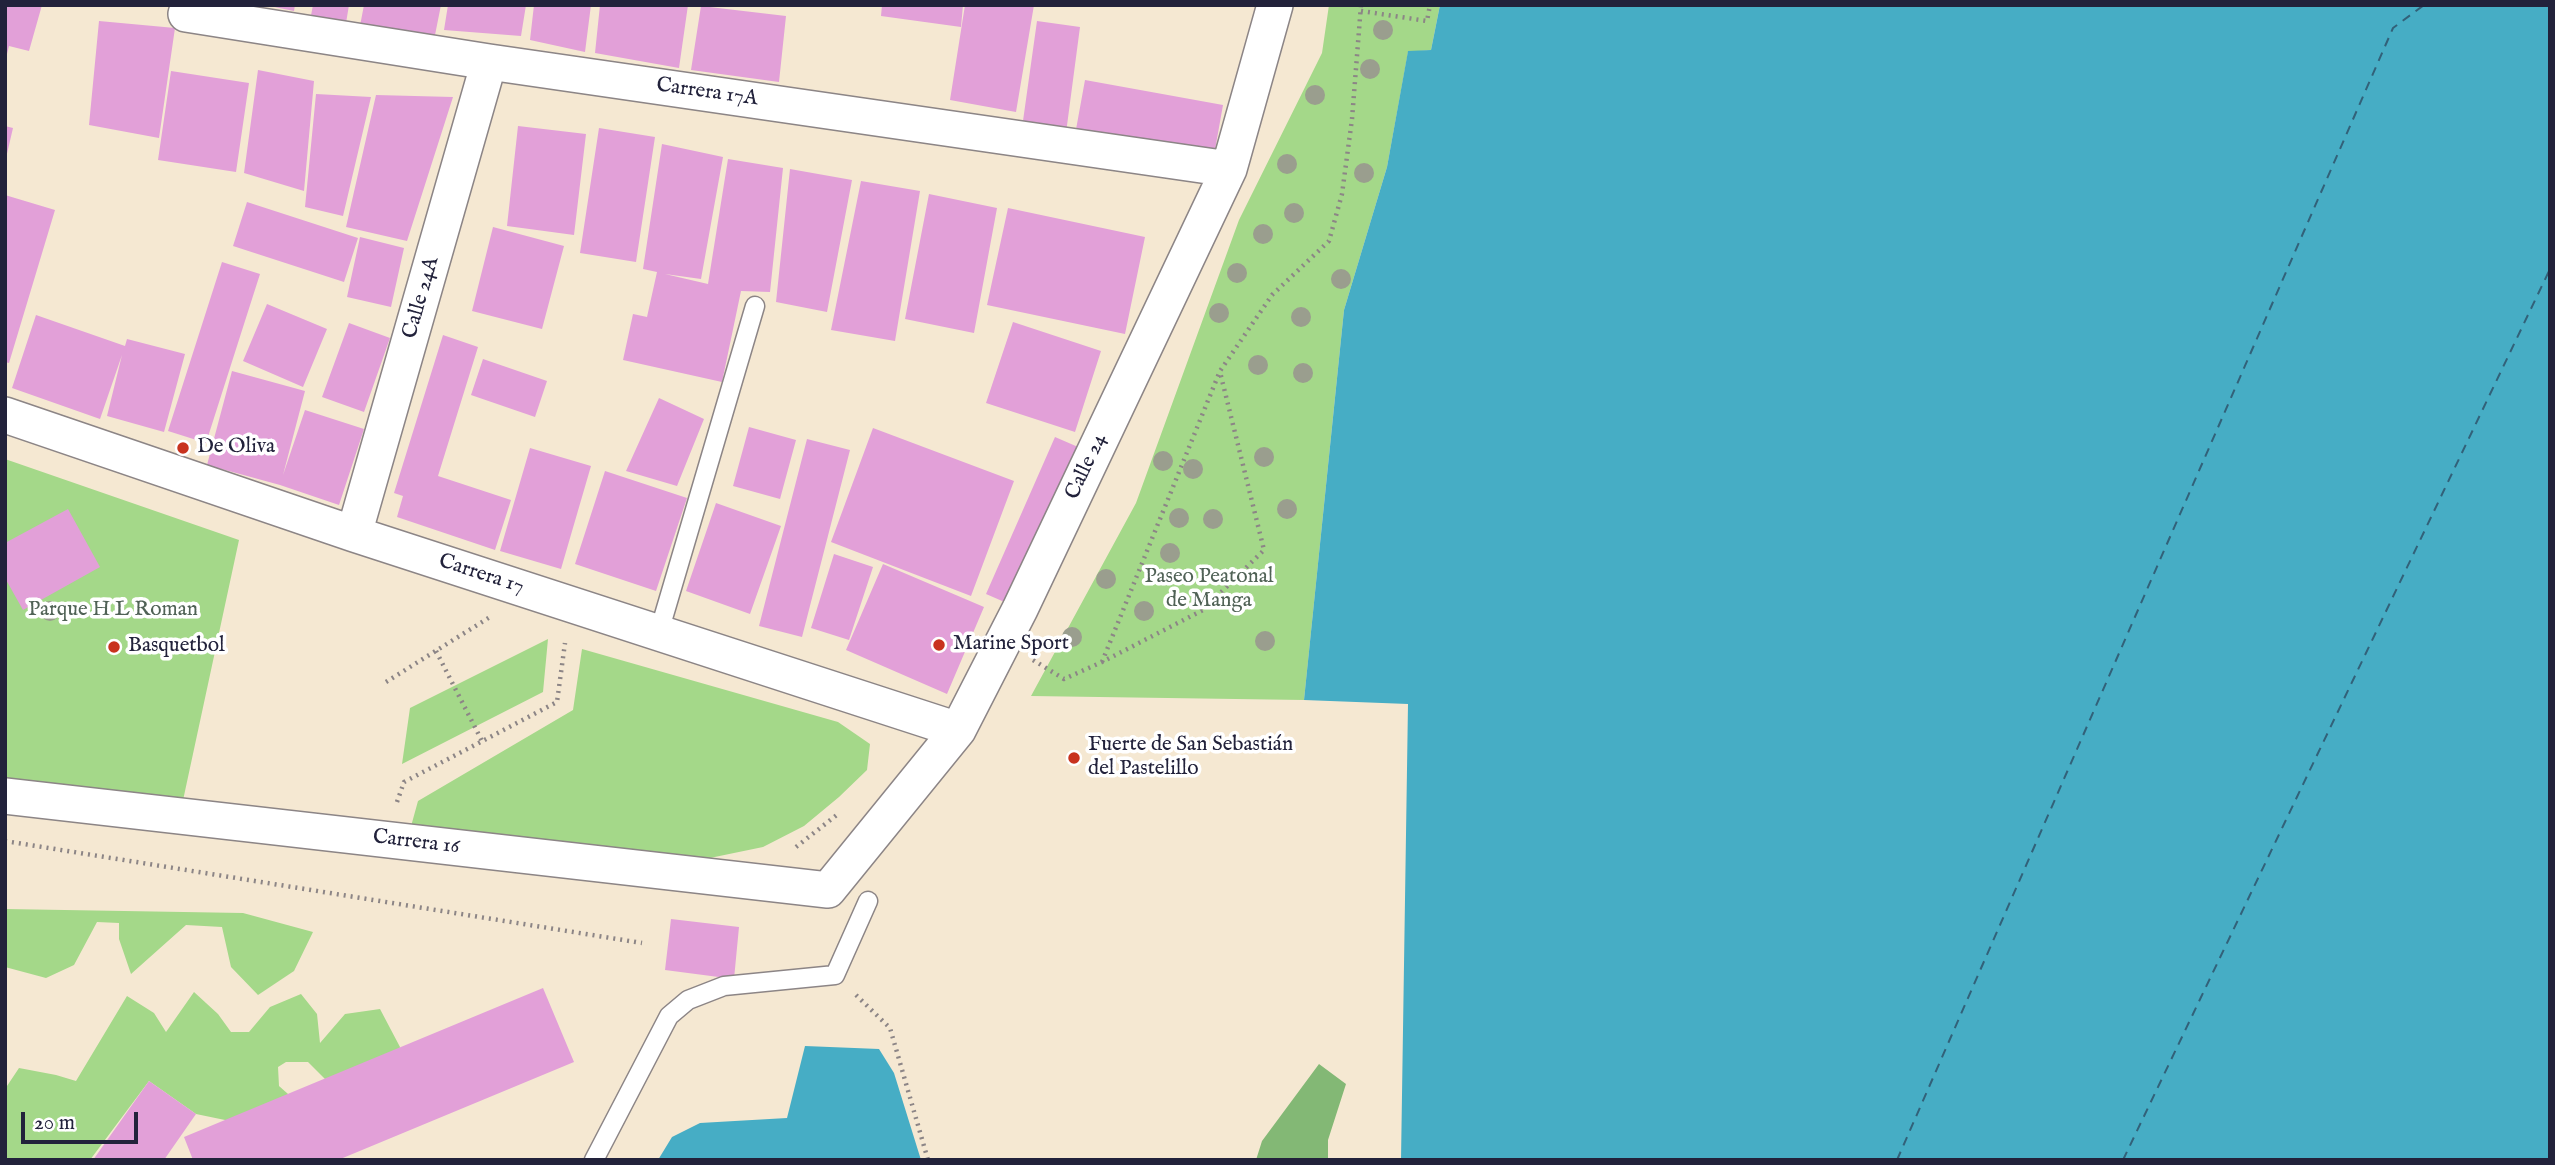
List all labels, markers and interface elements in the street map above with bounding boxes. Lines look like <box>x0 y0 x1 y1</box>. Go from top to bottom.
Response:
street label: Carrera 17A <box>655 73 759 113</box>
street label: Calle 24A <box>398 254 446 342</box>
street label: Calle 24 <box>1061 430 1113 504</box>
place label: De Oliva <box>197 435 275 461</box>
marker: De Oliva <box>175 440 191 456</box>
street label: Carrera 17 <box>435 549 527 601</box>
park label: Paseo Peatonal de Manga <box>1145 565 1273 615</box>
park label: Parque H L Roman <box>28 598 198 624</box>
place label: Marine Sport <box>953 632 1069 658</box>
place label: Basquetbol <box>128 634 225 660</box>
marker: Marine Sport <box>931 637 947 653</box>
marker: Basquetbol <box>106 639 122 655</box>
place label: Fuerte de San Sebastián del Pastelillo <box>1088 733 1293 783</box>
marker: Fuerte de San Sebastián del Pastelillo <box>1066 750 1082 766</box>
street label: Carrera 16 <box>371 825 461 861</box>
scale bar <box>24 1098 142 1142</box>
text: 20 m <box>34 1110 75 1137</box>

